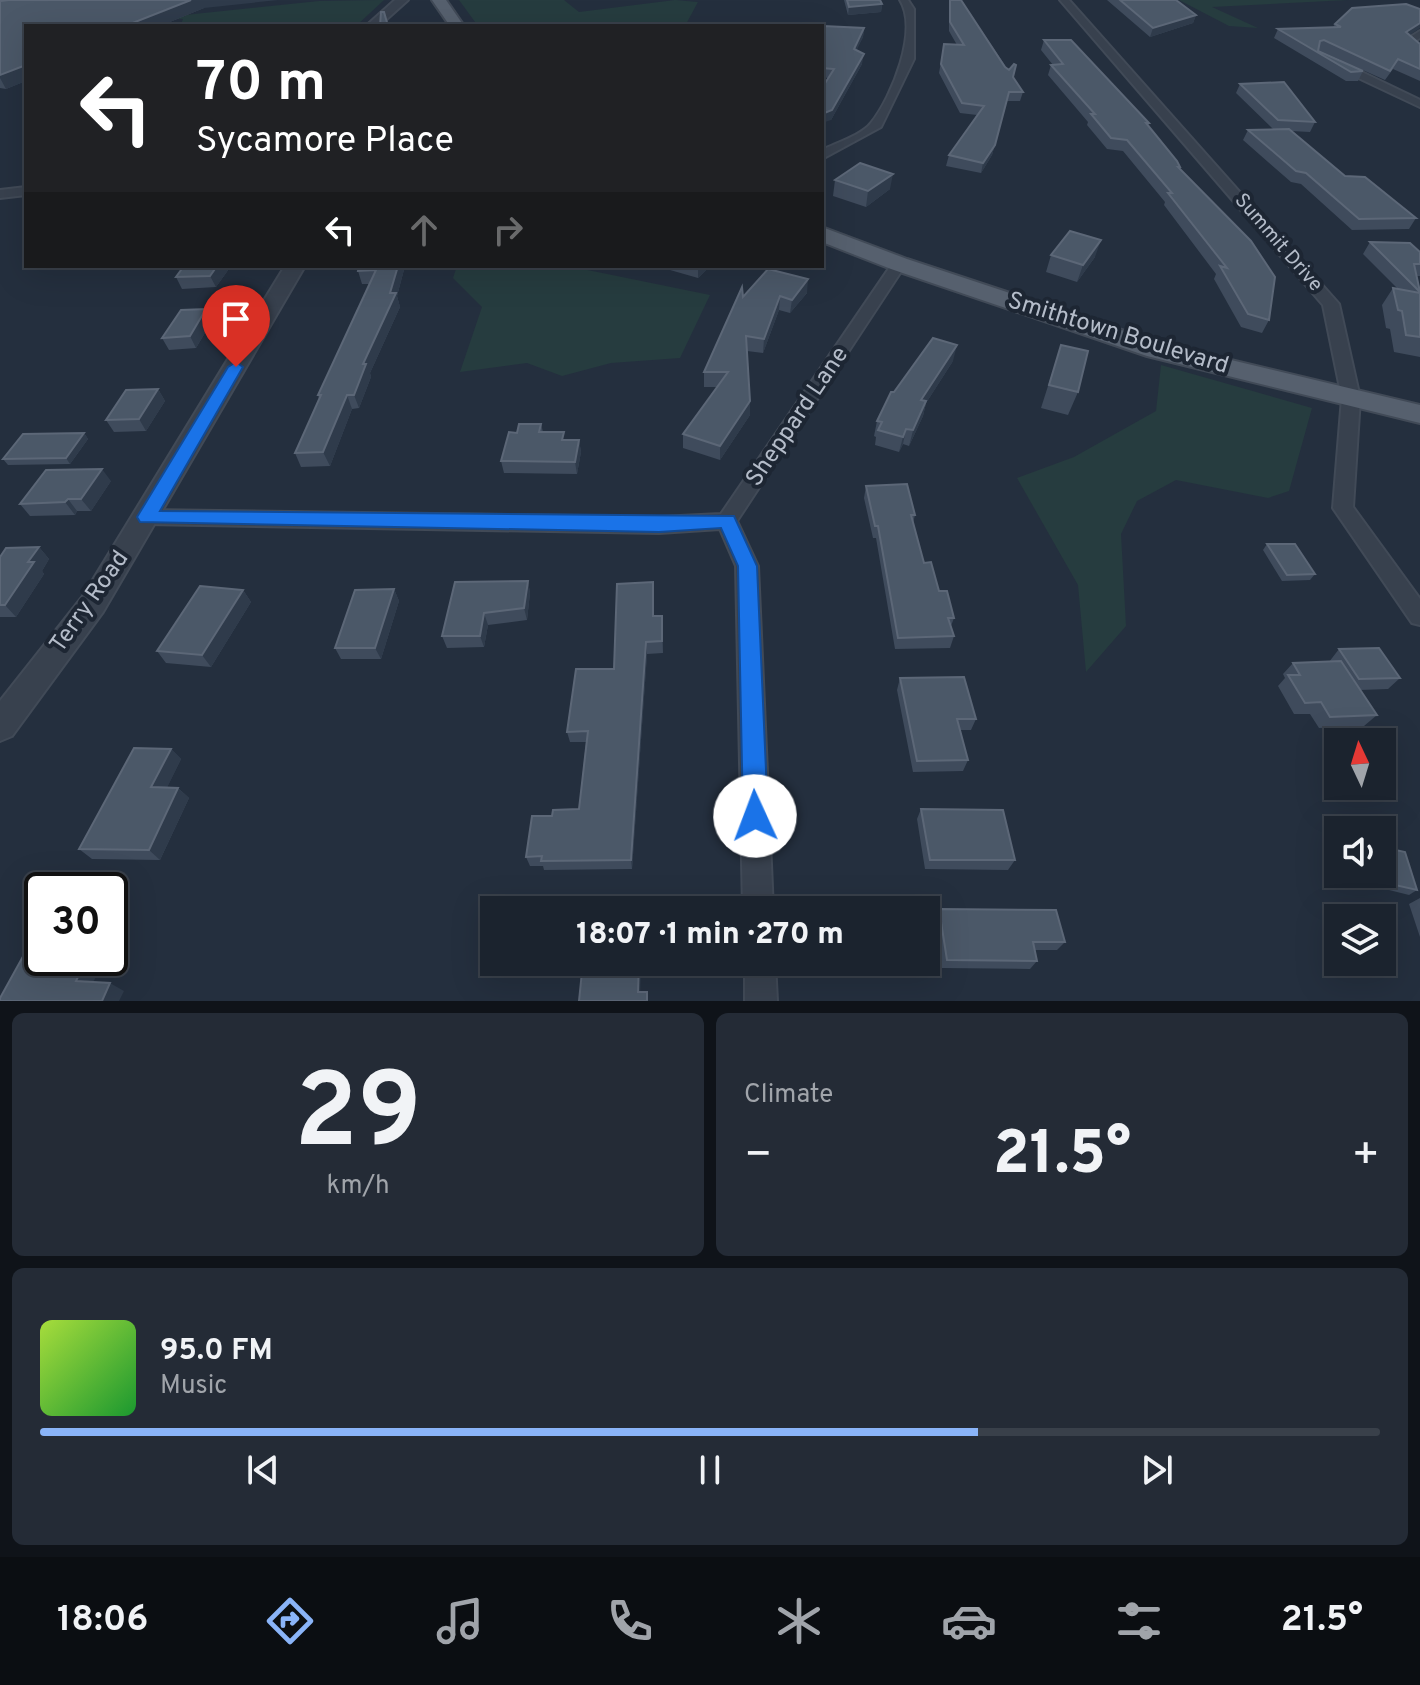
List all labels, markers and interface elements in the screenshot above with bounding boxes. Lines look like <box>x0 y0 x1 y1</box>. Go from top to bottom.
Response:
text: 70 m <box>196 50 326 120</box>
icon: left <box>64 56 168 160</box>
text: Sycamore Place <box>196 119 454 165</box>
street label: Summit Drive <box>1228 188 1328 298</box>
icon: left <box>318 208 362 252</box>
icon: ahead <box>402 208 446 252</box>
icon: right <box>486 208 530 252</box>
pin <box>202 285 270 367</box>
street label: Smithtown Boulevard <box>1004 286 1232 382</box>
icon: arrive <box>214 297 258 341</box>
street label: Sheppard Lane <box>740 341 856 493</box>
street label: Terry Road <box>44 545 136 659</box>
north arrow <box>1324 728 1396 800</box>
map controls <box>1324 728 1396 976</box>
position arrow <box>713 774 797 858</box>
button: sound <box>1324 816 1396 888</box>
speed limit sign: 30 <box>24 872 128 976</box>
button: layers <box>1324 904 1396 976</box>
text: 18:07 · 1 min · 270 m <box>576 917 844 954</box>
text: 29 <box>294 1052 422 1184</box>
text: Climate <box>744 1079 833 1112</box>
text: 21.5° <box>993 1119 1131 1195</box>
text: − <box>744 1129 772 1185</box>
text: + <box>1352 1129 1380 1185</box>
text: km/h <box>326 1170 390 1203</box>
text: 95.0 FM <box>160 1333 273 1370</box>
text: Music <box>160 1370 227 1403</box>
icon: previous <box>241 1448 285 1492</box>
icon: pause <box>688 1448 732 1492</box>
icon: next <box>1135 1448 1179 1492</box>
icon: directions <box>262 1593 318 1649</box>
icon: music <box>432 1593 488 1649</box>
icon: phone <box>602 1593 658 1649</box>
icon: climate <box>771 1593 827 1649</box>
icon: car <box>941 1593 997 1649</box>
icon: filters <box>1111 1593 1167 1649</box>
text: 18:06 <box>57 1598 148 1644</box>
text: 21.5° <box>1281 1598 1363 1644</box>

